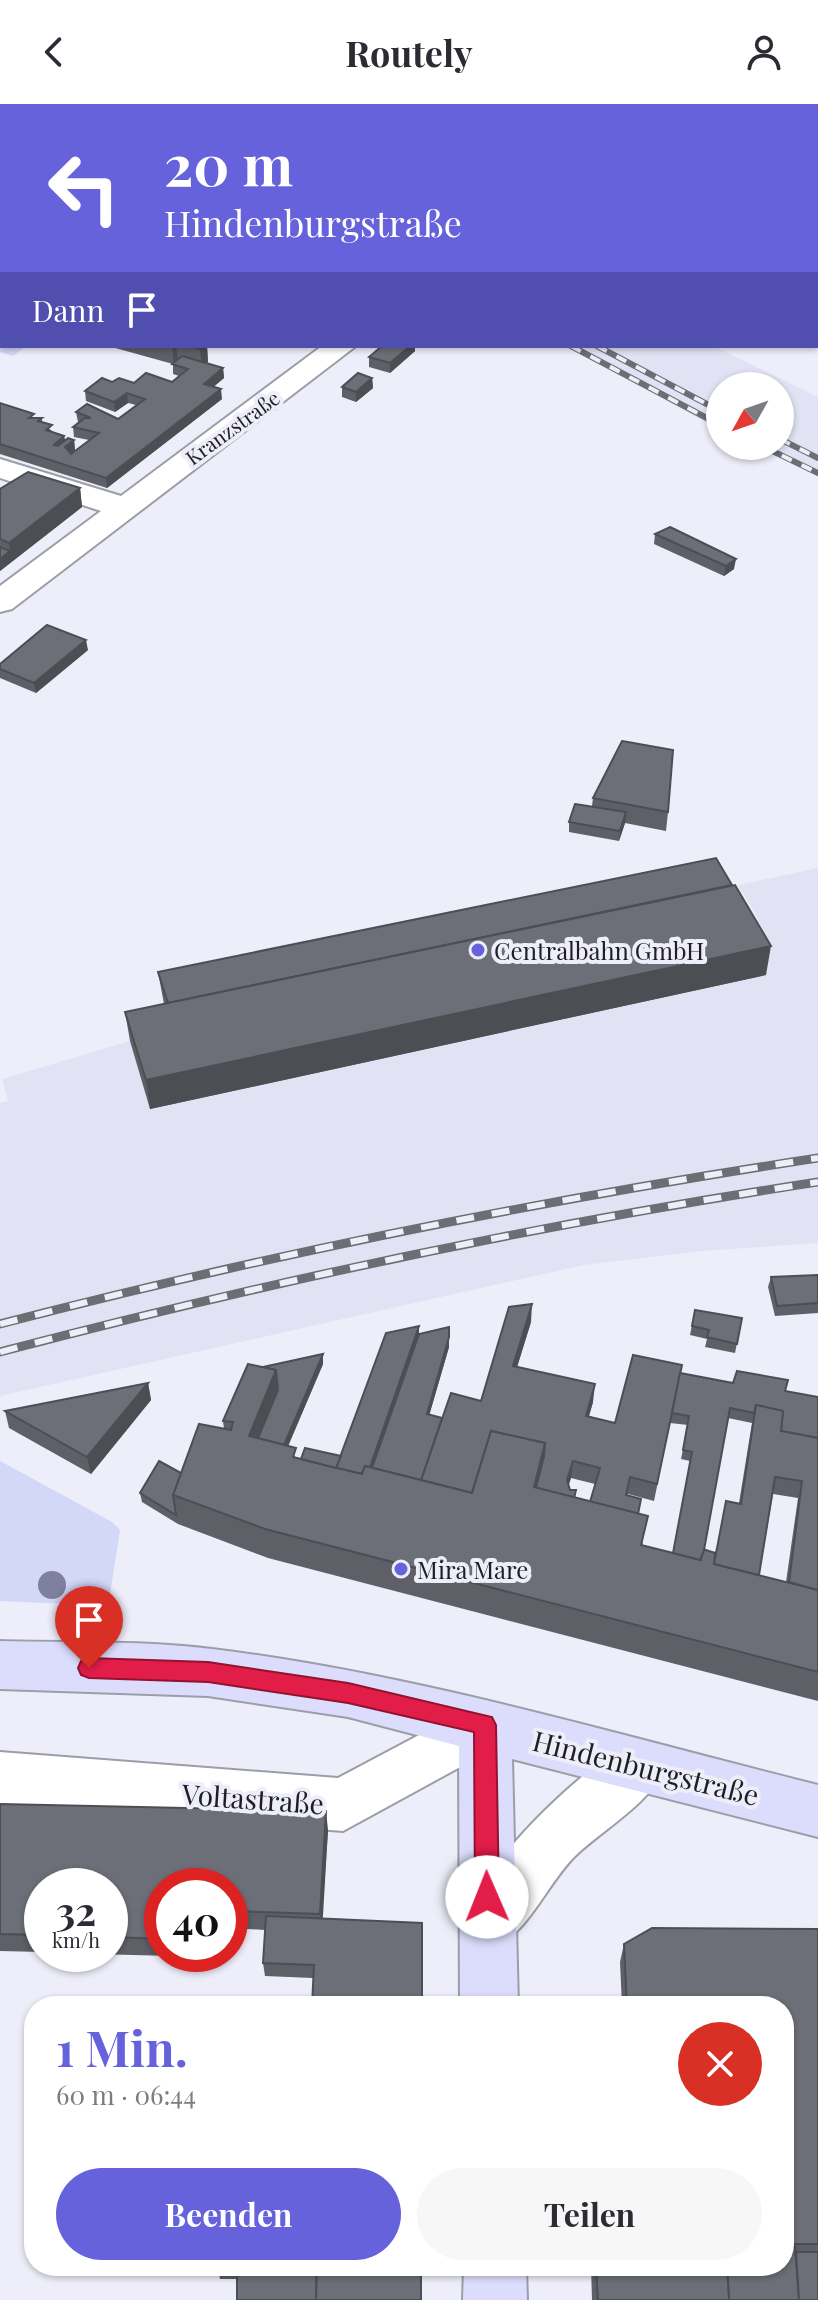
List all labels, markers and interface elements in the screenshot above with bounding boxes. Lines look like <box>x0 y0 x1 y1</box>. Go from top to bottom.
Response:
text: Routely <box>345 28 473 76</box>
icon: back <box>32 30 76 74</box>
icon: person <box>742 30 786 74</box>
text: 20 m <box>164 126 293 201</box>
icon: left <box>32 136 136 240</box>
text: Hindenburgstraße <box>164 198 462 246</box>
icon: arrive <box>120 288 164 332</box>
text: Dann <box>32 290 104 330</box>
north arrow <box>706 372 794 460</box>
map controls <box>706 372 794 460</box>
street label: Kranzstraße <box>180 384 284 470</box>
place label: Centralbahn GmbH <box>494 934 704 966</box>
marker: Centralbahn GmbH <box>469 941 487 959</box>
place label: Mira Mare <box>417 1553 528 1585</box>
marker: Mira Mare <box>392 1560 410 1578</box>
pin <box>55 1586 123 1668</box>
icon: arrive <box>67 1598 111 1642</box>
street label: Hindenburgstraße <box>529 1721 763 1813</box>
street label: Voltastraße <box>180 1775 325 1821</box>
position arrow <box>445 1855 529 1939</box>
speed limit sign: 40 <box>144 1868 248 1972</box>
text: 32 <box>56 1883 96 1936</box>
text: km/h <box>52 1926 100 1953</box>
text: 1 Min. <box>56 2015 188 2079</box>
button: close <box>678 2022 762 2106</box>
text: 60 m · 06:44 <box>56 2077 196 2112</box>
button: Beenden <box>56 2168 401 2260</box>
button: Teilen <box>417 2168 762 2260</box>

